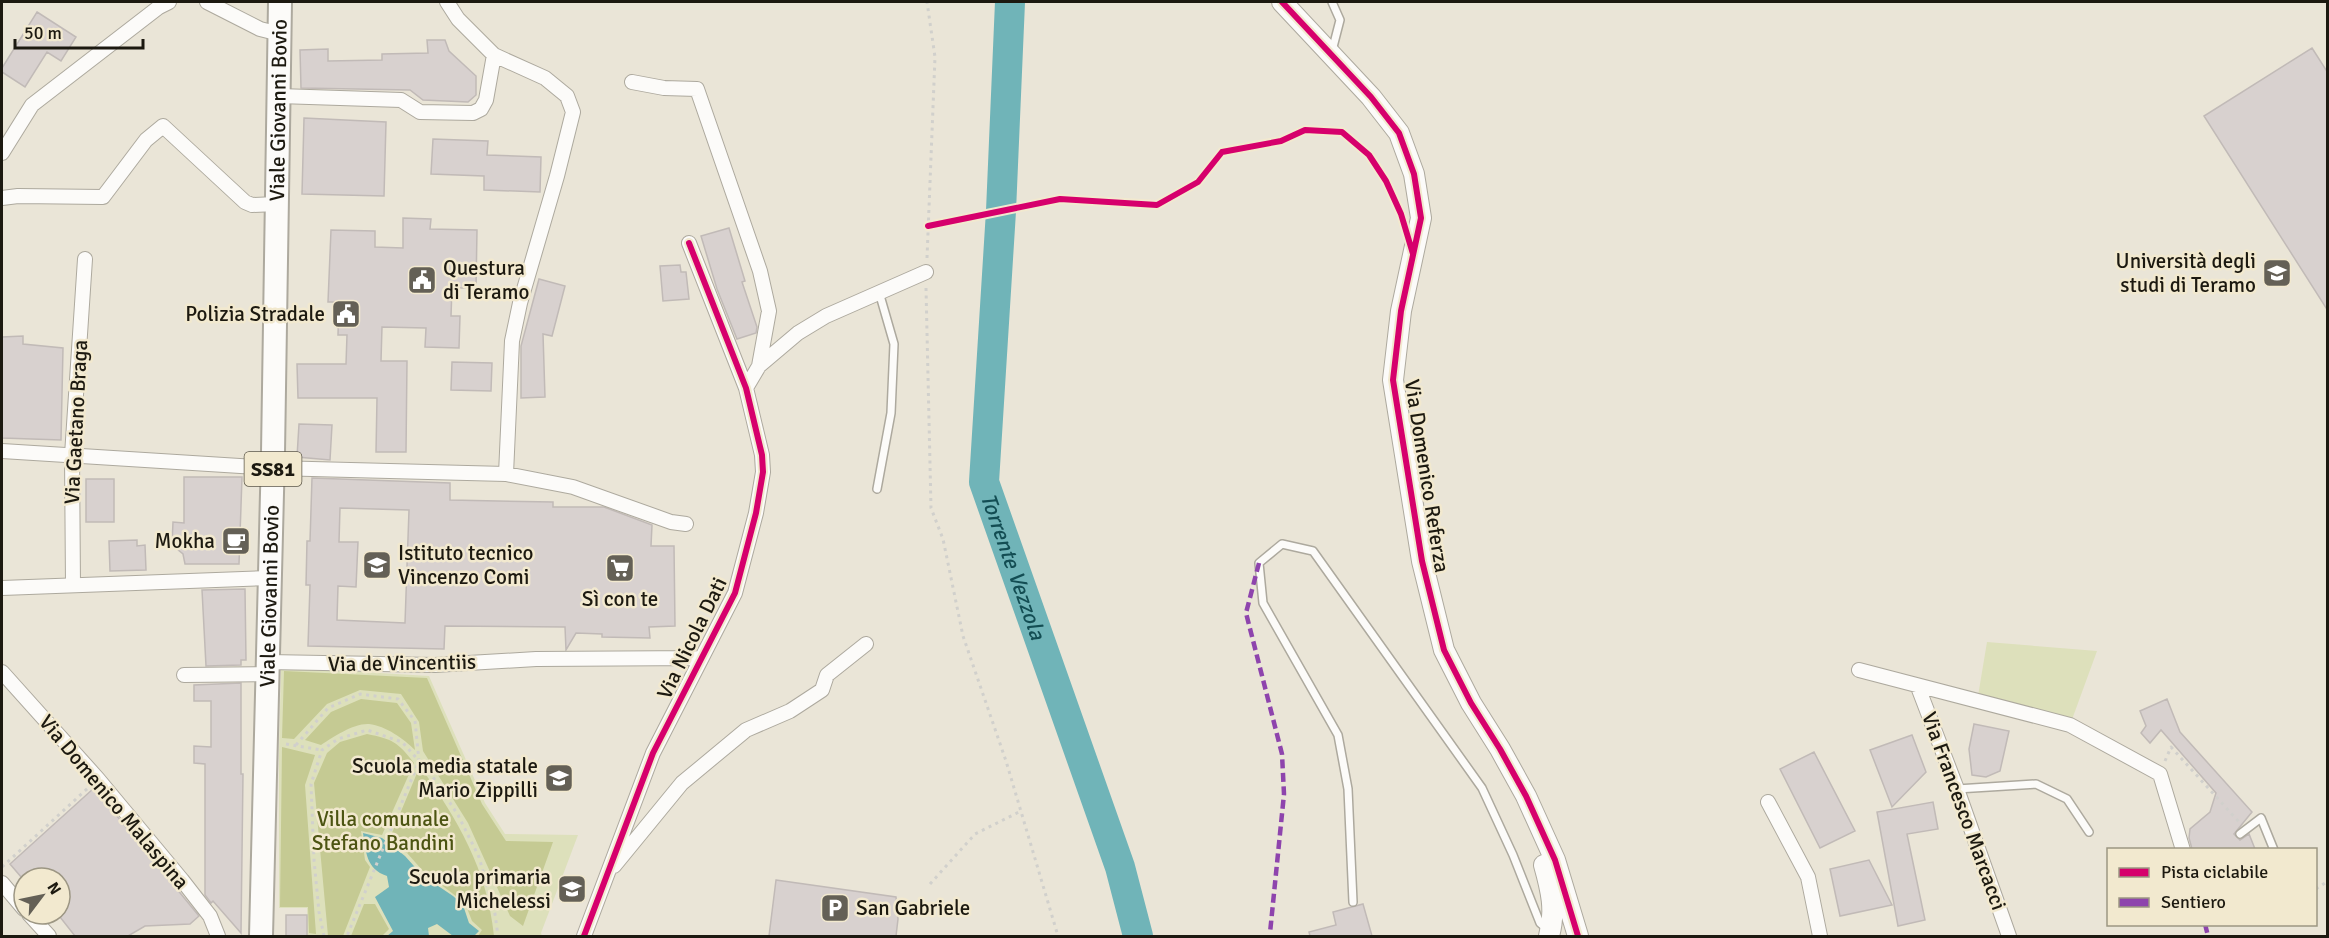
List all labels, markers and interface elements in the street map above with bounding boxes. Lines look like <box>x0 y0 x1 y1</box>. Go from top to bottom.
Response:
scale bar <box>15 12 142 50</box>
street label: Viale Giovanni Bovio <box>264 19 293 202</box>
text: 50 m <box>24 22 62 44</box>
place label: Università degli studi di Teramo <box>2116 248 2256 298</box>
place label: Questura di Teramo <box>443 255 529 305</box>
school or university icon: Università degli studi di Teramo <box>2261 257 2293 289</box>
public building icon: Questura di Teramo <box>406 264 438 296</box>
public building icon: Polizia Stradale <box>330 298 362 330</box>
place label: Polizia Stradale <box>185 301 325 327</box>
street label: Via Gaetano Braga <box>59 339 93 505</box>
street label: Via Domenico Referza <box>1399 377 1455 575</box>
road number: SS81 <box>244 452 302 486</box>
water label: Torrente Vezzola <box>975 489 1052 644</box>
street label: Viale Giovanni Bovio <box>254 505 285 688</box>
cafe icon: Mokha <box>220 525 252 557</box>
place label: Mokha <box>155 528 215 554</box>
place label: Istituto tecnico Vincenzo Comi <box>398 540 533 590</box>
school or university icon: Istituto tecnico Vincenzo Comi <box>361 549 393 581</box>
supermarket icon: Sì con te <box>604 552 636 584</box>
street label: Via Nicola Dati <box>651 573 733 703</box>
place label: Sì con te <box>582 586 658 612</box>
street label: Via de Vincentiis <box>328 649 476 677</box>
street label: Via Francesco Marcacci <box>1916 708 2012 914</box>
street label: Via Domenico Malaspina <box>33 709 195 895</box>
place label: Scuola media statale Mario Zippilli <box>352 753 538 803</box>
school or university icon: Scuola media statale Mario Zippilli <box>543 762 575 794</box>
park label: Villa comunale Stefano Bandini <box>312 806 454 856</box>
legend <box>2107 848 2317 926</box>
text: Pista ciclabile <box>2161 861 2268 883</box>
place label: Scuola primaria Michelessi <box>409 864 551 914</box>
north arrow <box>12 866 72 926</box>
school or university icon: Scuola primaria Michelessi <box>556 873 588 905</box>
text: N <box>42 879 65 899</box>
text: Sentiero <box>2161 891 2226 913</box>
parking icon: San Gabriele <box>819 892 851 924</box>
place label: San Gabriele <box>856 895 970 921</box>

